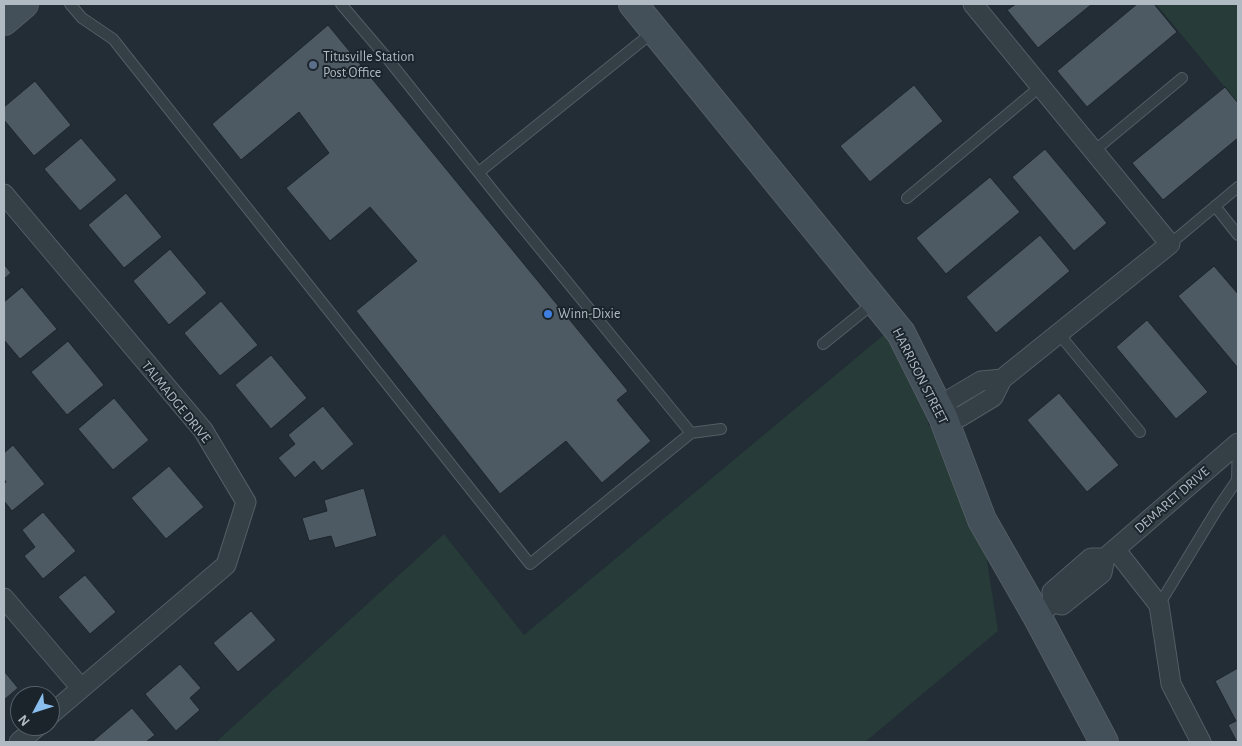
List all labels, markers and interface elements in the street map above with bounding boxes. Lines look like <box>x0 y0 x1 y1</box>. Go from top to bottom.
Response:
place label: Titusville Station Post Office <box>323 49 414 82</box>
marker: Titusville Station Post Office <box>307 59 319 71</box>
place label: Winn-Dixie <box>558 306 620 322</box>
marker: Winn-Dixie <box>542 308 554 320</box>
street label: HARRISON STREET <box>889 325 951 427</box>
street label: TALMADGE DRIVE <box>138 358 214 446</box>
street label: DEMARET DRIVE <box>1131 463 1213 537</box>
north arrow <box>10 686 60 736</box>
text: N <box>16 712 33 728</box>

